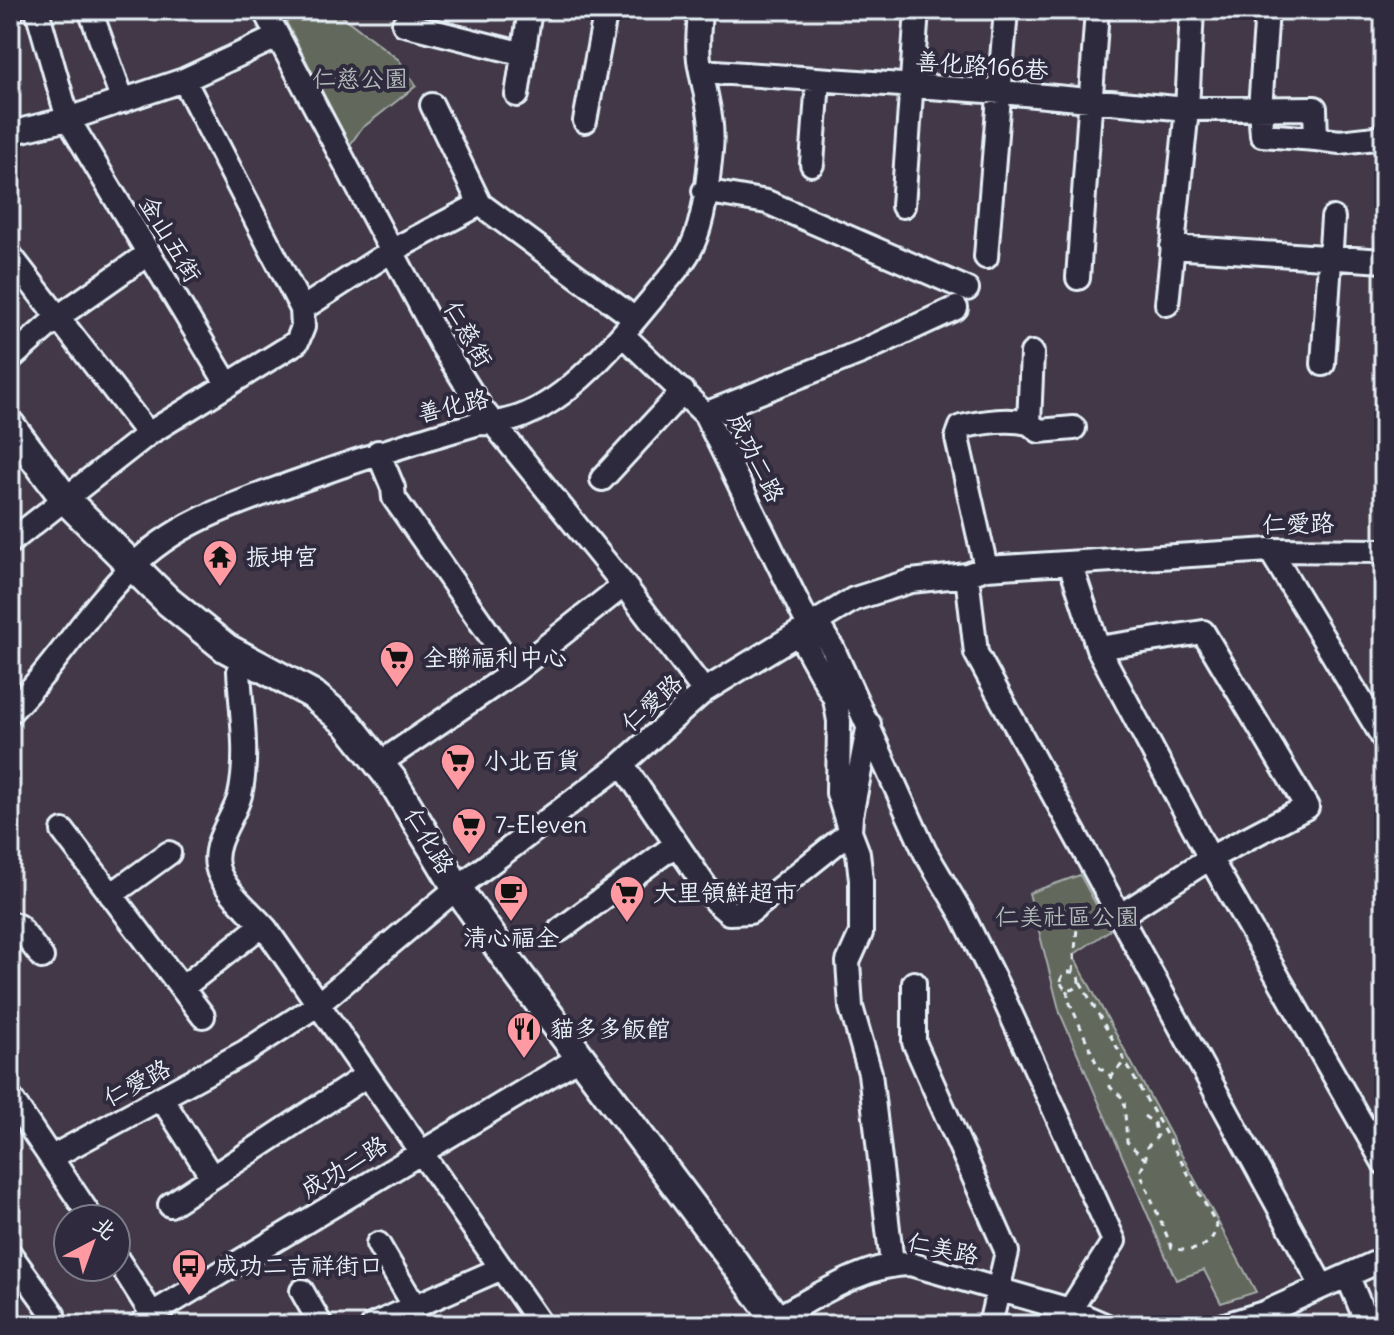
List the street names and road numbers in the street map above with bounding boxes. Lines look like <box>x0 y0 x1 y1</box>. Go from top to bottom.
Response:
street label: 善化路166巷 <box>915 45 1050 85</box>
street label: 金山五街 <box>133 190 208 287</box>
street label: 仁慈街 <box>438 295 500 372</box>
street label: 善化路 <box>414 382 491 428</box>
street label: 成功二路 <box>722 408 791 507</box>
street label: 仁愛路 <box>1262 507 1334 539</box>
street label: 仁愛路 <box>615 667 688 737</box>
street label: 仁化路 <box>398 802 461 879</box>
street label: 仁愛路 <box>98 1052 175 1112</box>
street label: 成功二路 <box>295 1129 392 1204</box>
street label: 仁美路 <box>905 1226 982 1270</box>

